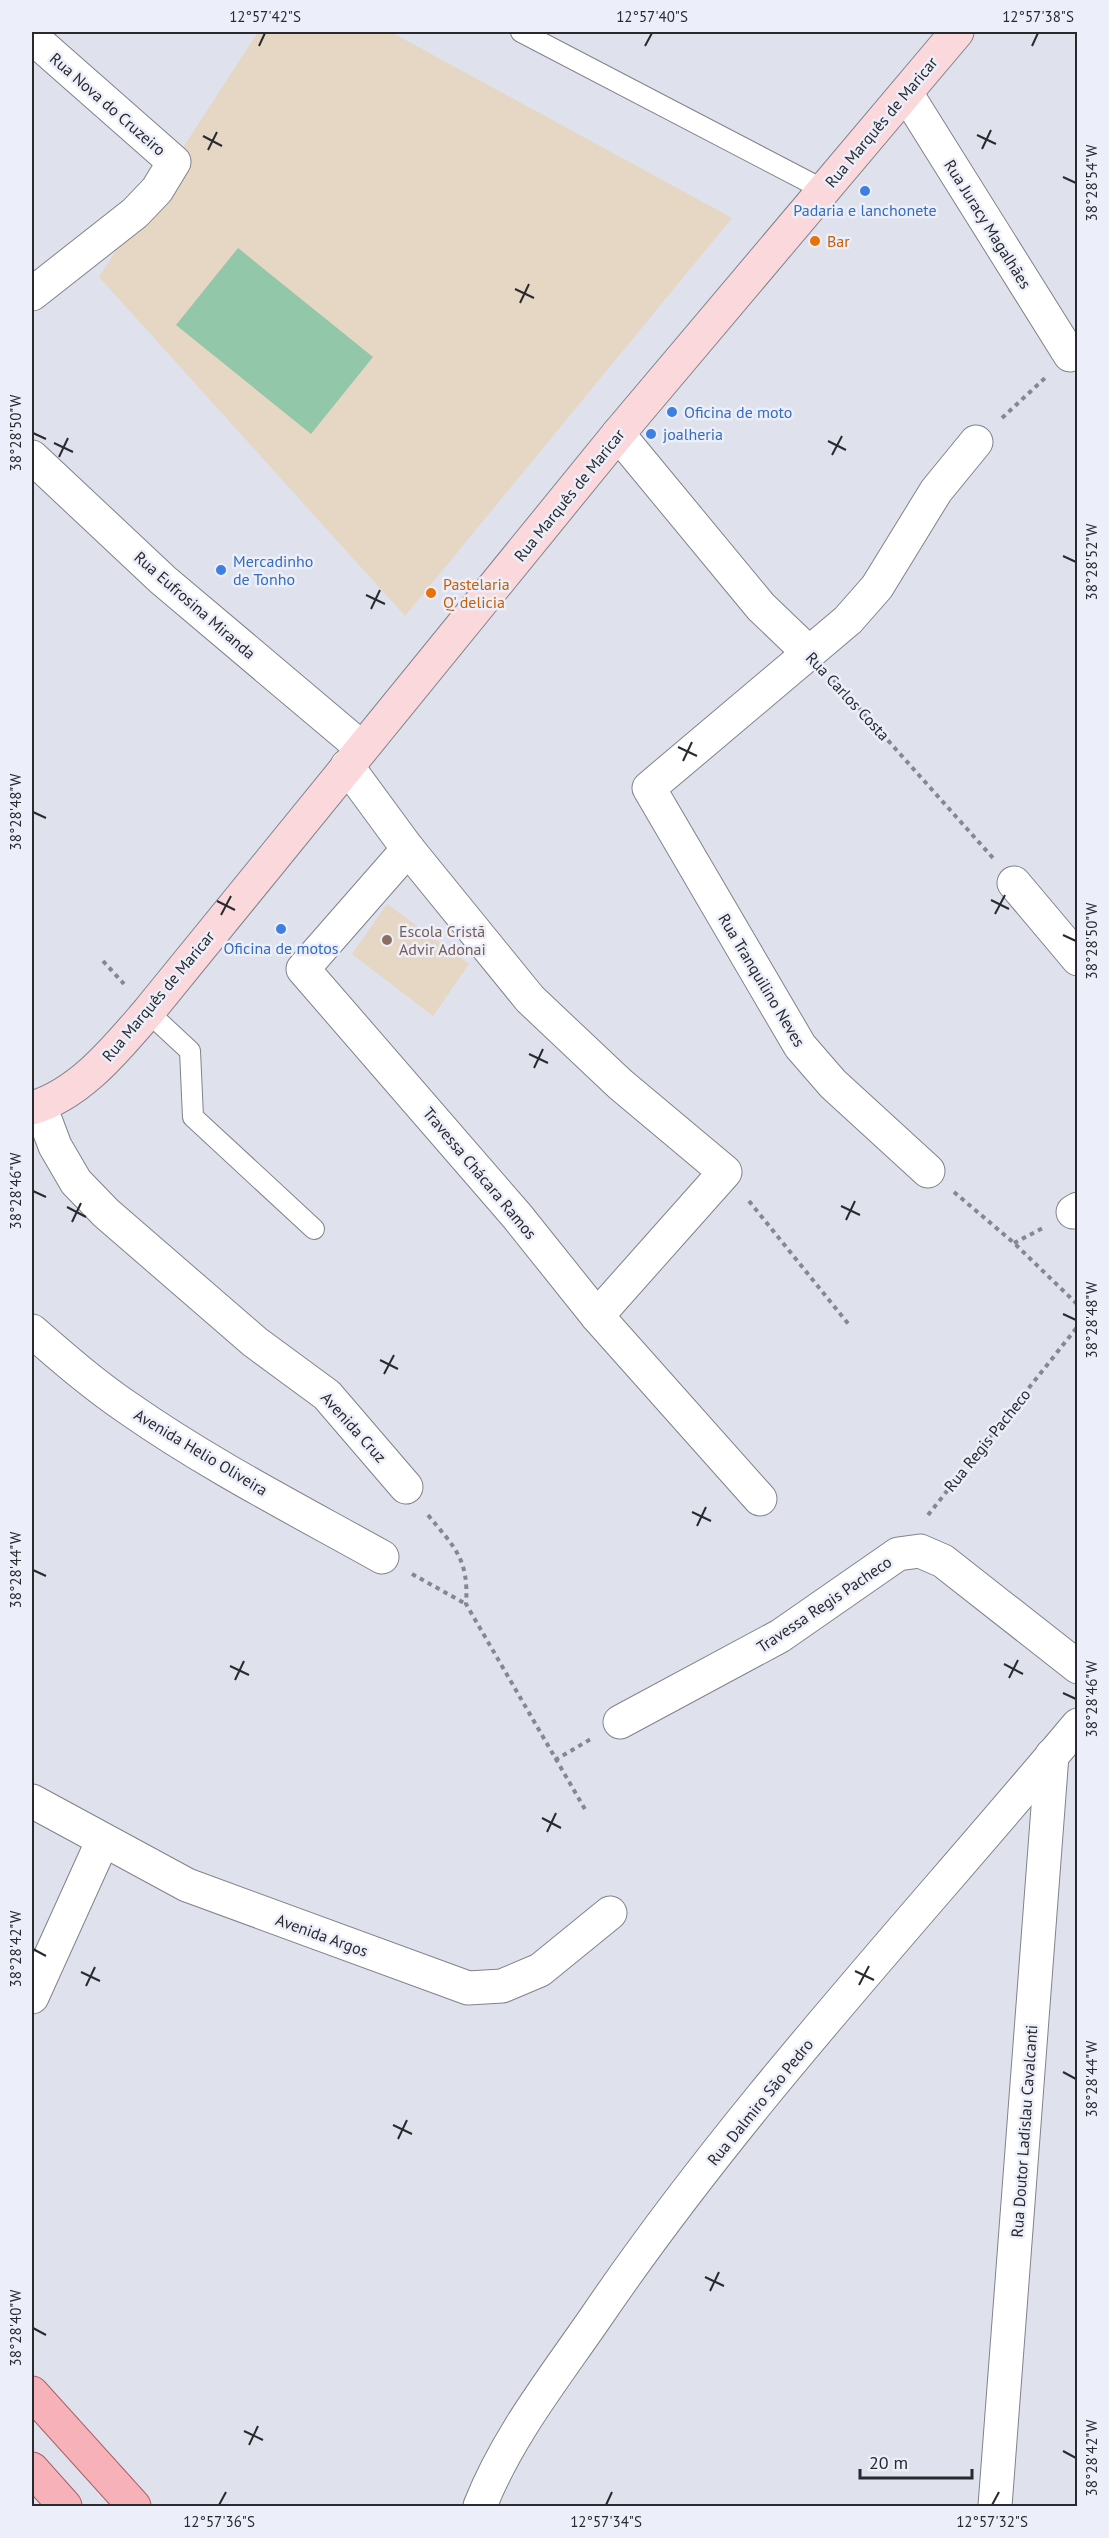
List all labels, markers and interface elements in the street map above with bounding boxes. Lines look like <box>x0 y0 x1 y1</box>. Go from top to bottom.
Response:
text: 12°57'42"S <box>229 7 301 26</box>
text: 12°57'40"S <box>616 7 688 26</box>
text: 12°57'38"S <box>1002 7 1074 26</box>
street label: Rua Nova do Cruzeiro <box>46 48 170 160</box>
street label: Rua Marquês de Maricar <box>820 52 942 191</box>
text: 38°28'54"W <box>1082 144 1101 221</box>
street label: Rua Juracy Magalhães <box>940 156 1036 292</box>
marker: Padaria e lanchonete <box>858 184 872 198</box>
place label: Padaria e lanchonete <box>793 200 937 220</box>
place label: Bar <box>827 231 850 251</box>
marker: Bar <box>808 234 822 248</box>
text: 38°28'50"W <box>6 394 25 471</box>
place label: Oficina de moto <box>684 402 792 422</box>
marker: Oficina de moto <box>665 405 679 419</box>
street label: Rua Marquês de Maricar <box>509 424 629 565</box>
place label: joalheria <box>663 424 723 444</box>
marker: joalheria <box>644 427 658 441</box>
text: 38°28'52"W <box>1082 523 1101 600</box>
street label: Rua Eufrosina Miranda <box>130 547 260 663</box>
place label: Mercadinho de Tonho <box>233 551 313 589</box>
marker: Mercadinho de Tonho <box>214 563 228 577</box>
place label: Pastelaria Q' delicia <box>443 574 510 612</box>
marker: Pastelaria Q' delicia <box>424 586 438 600</box>
street label: Rua Carlos Costa <box>802 648 894 744</box>
text: 38°28'48"W <box>6 773 25 850</box>
text: 38°28'50"W <box>1082 902 1101 979</box>
street label: Rua Tranquilino Neves <box>714 910 810 1051</box>
place label: Escola Cristã Advir Adonai <box>399 921 486 959</box>
marker: Oficina de motos <box>274 922 288 936</box>
street label: Rua Marquês de Maricar <box>97 926 219 1065</box>
marker: Escola Cristã Advir Adonai <box>380 933 394 947</box>
place label: Oficina de motos <box>223 938 339 958</box>
street label: Travessa Chácara Ramos <box>419 1103 541 1243</box>
text: 38°28'46"W <box>6 1152 25 1229</box>
text: 38°28'48"W <box>1082 1281 1101 1358</box>
street label: Rua Regis Pacheco <box>939 1385 1035 1495</box>
street label: Avenida Cruz <box>317 1387 391 1467</box>
street label: Avenida Helio Oliveira <box>131 1404 271 1500</box>
text: 38°28'44"W <box>6 1531 25 1608</box>
street label: Travessa Regis Pacheco <box>753 1551 895 1657</box>
text: 38°28'46"W <box>1082 1660 1101 1737</box>
street label: Avenida Argos <box>273 1909 371 1961</box>
text: 38°28'42"W <box>6 1910 25 1987</box>
street label: Rua Doutor Ladislau Cavalcanti <box>1007 2024 1041 2238</box>
street label: Rua Dalmiro São Pedro <box>703 2035 817 2169</box>
text: 38°28'44"W <box>1082 2040 1101 2117</box>
text: 38°28'40"W <box>6 2289 25 2366</box>
text: 38°28'42"W <box>1082 2419 1101 2496</box>
scale bar <box>860 2442 972 2480</box>
text: 20 m <box>869 2451 908 2474</box>
text: 12°57'36"S <box>183 2512 255 2531</box>
text: 12°57'34"S <box>570 2512 642 2531</box>
text: 12°57'32"S <box>956 2512 1028 2531</box>

